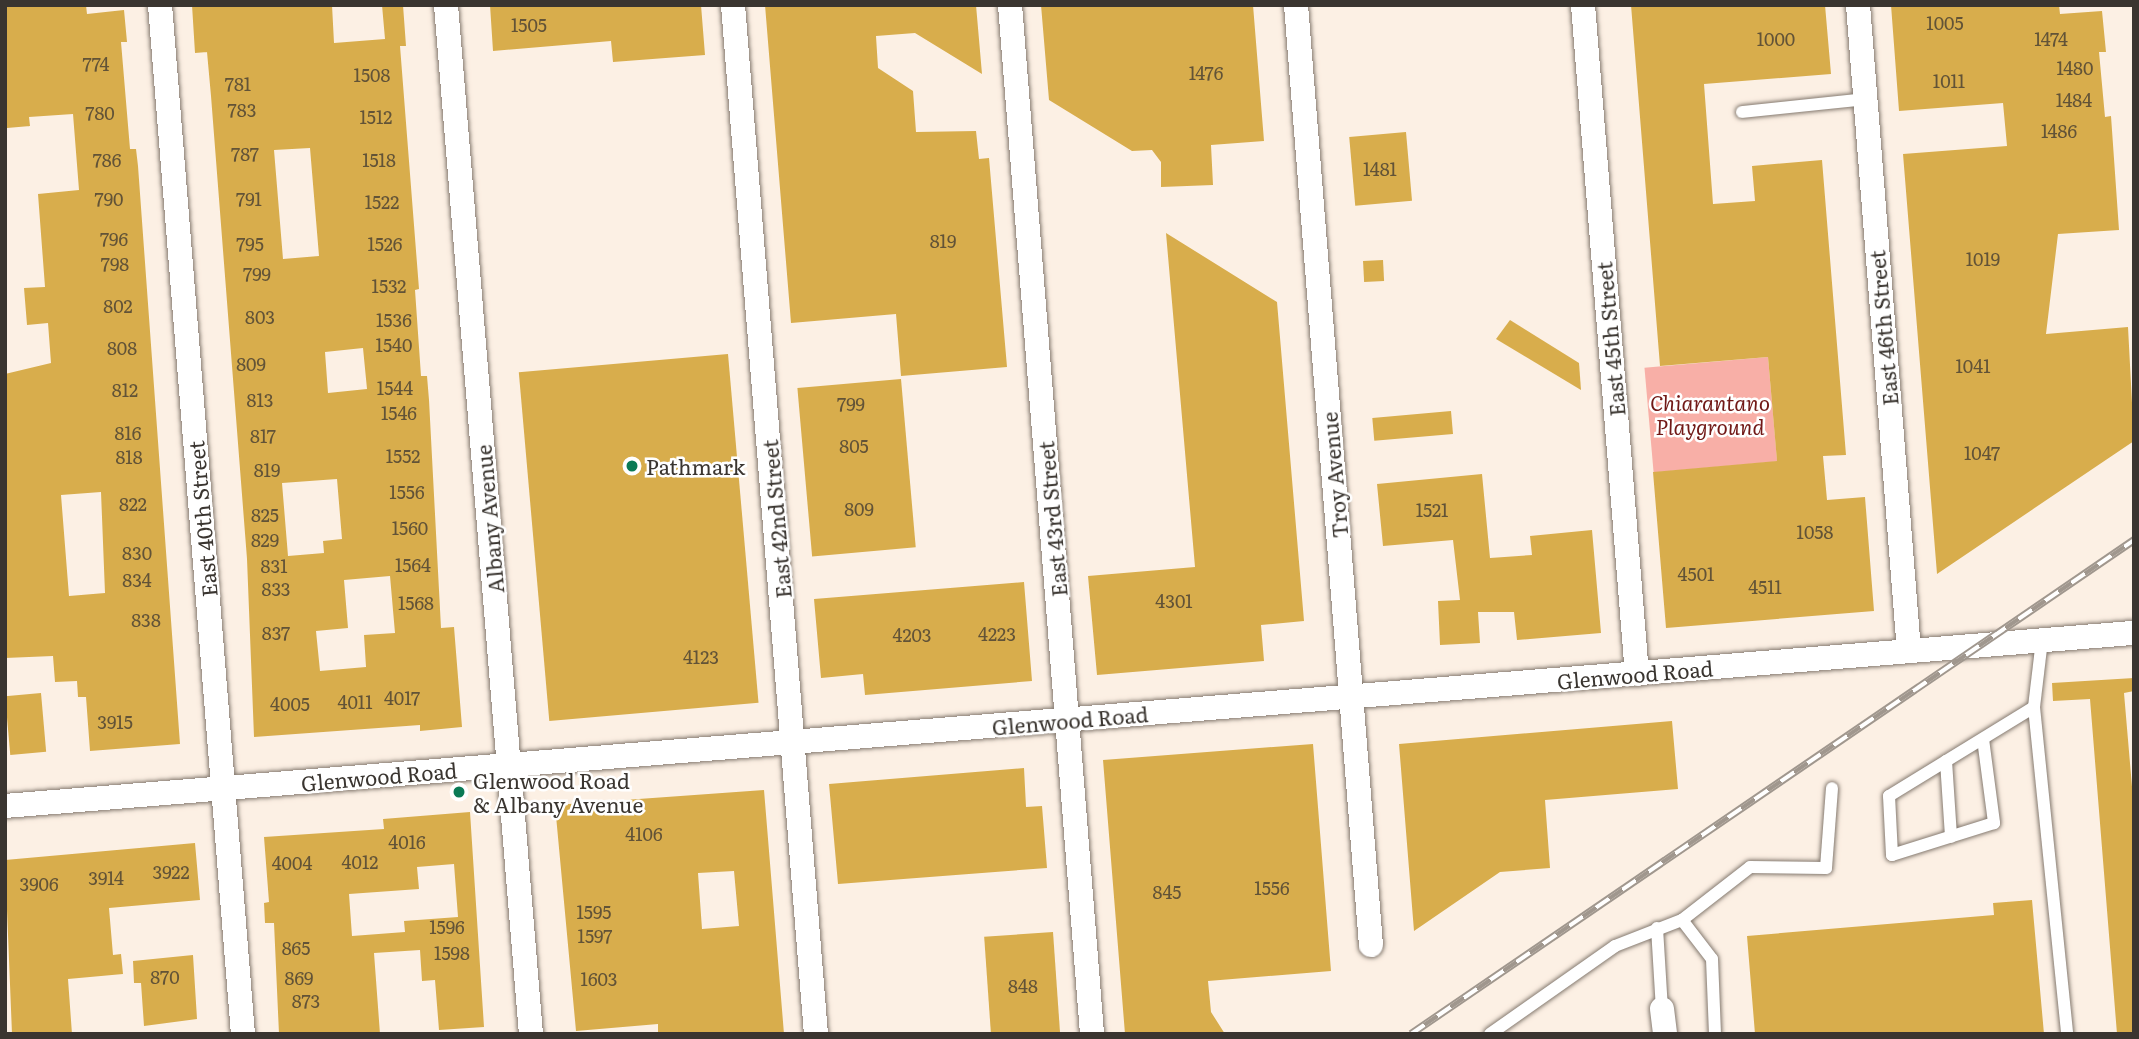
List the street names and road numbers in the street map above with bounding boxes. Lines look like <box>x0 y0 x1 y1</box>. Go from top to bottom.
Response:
street label: East 46th Street <box>1864 249 1902 407</box>
street label: East 45th Street <box>1591 261 1629 417</box>
street label: Troy Avenue <box>1316 411 1352 539</box>
street label: East 42nd Street <box>756 438 796 600</box>
street label: East 40th Street <box>183 440 221 598</box>
street label: East 43rd Street <box>1033 440 1071 598</box>
street label: Albany Avenue <box>470 444 508 594</box>
street label: Glenwood Road <box>1556 655 1714 693</box>
street label: Glenwood Road <box>991 701 1149 739</box>
street label: Glenwood Road <box>300 757 458 795</box>

